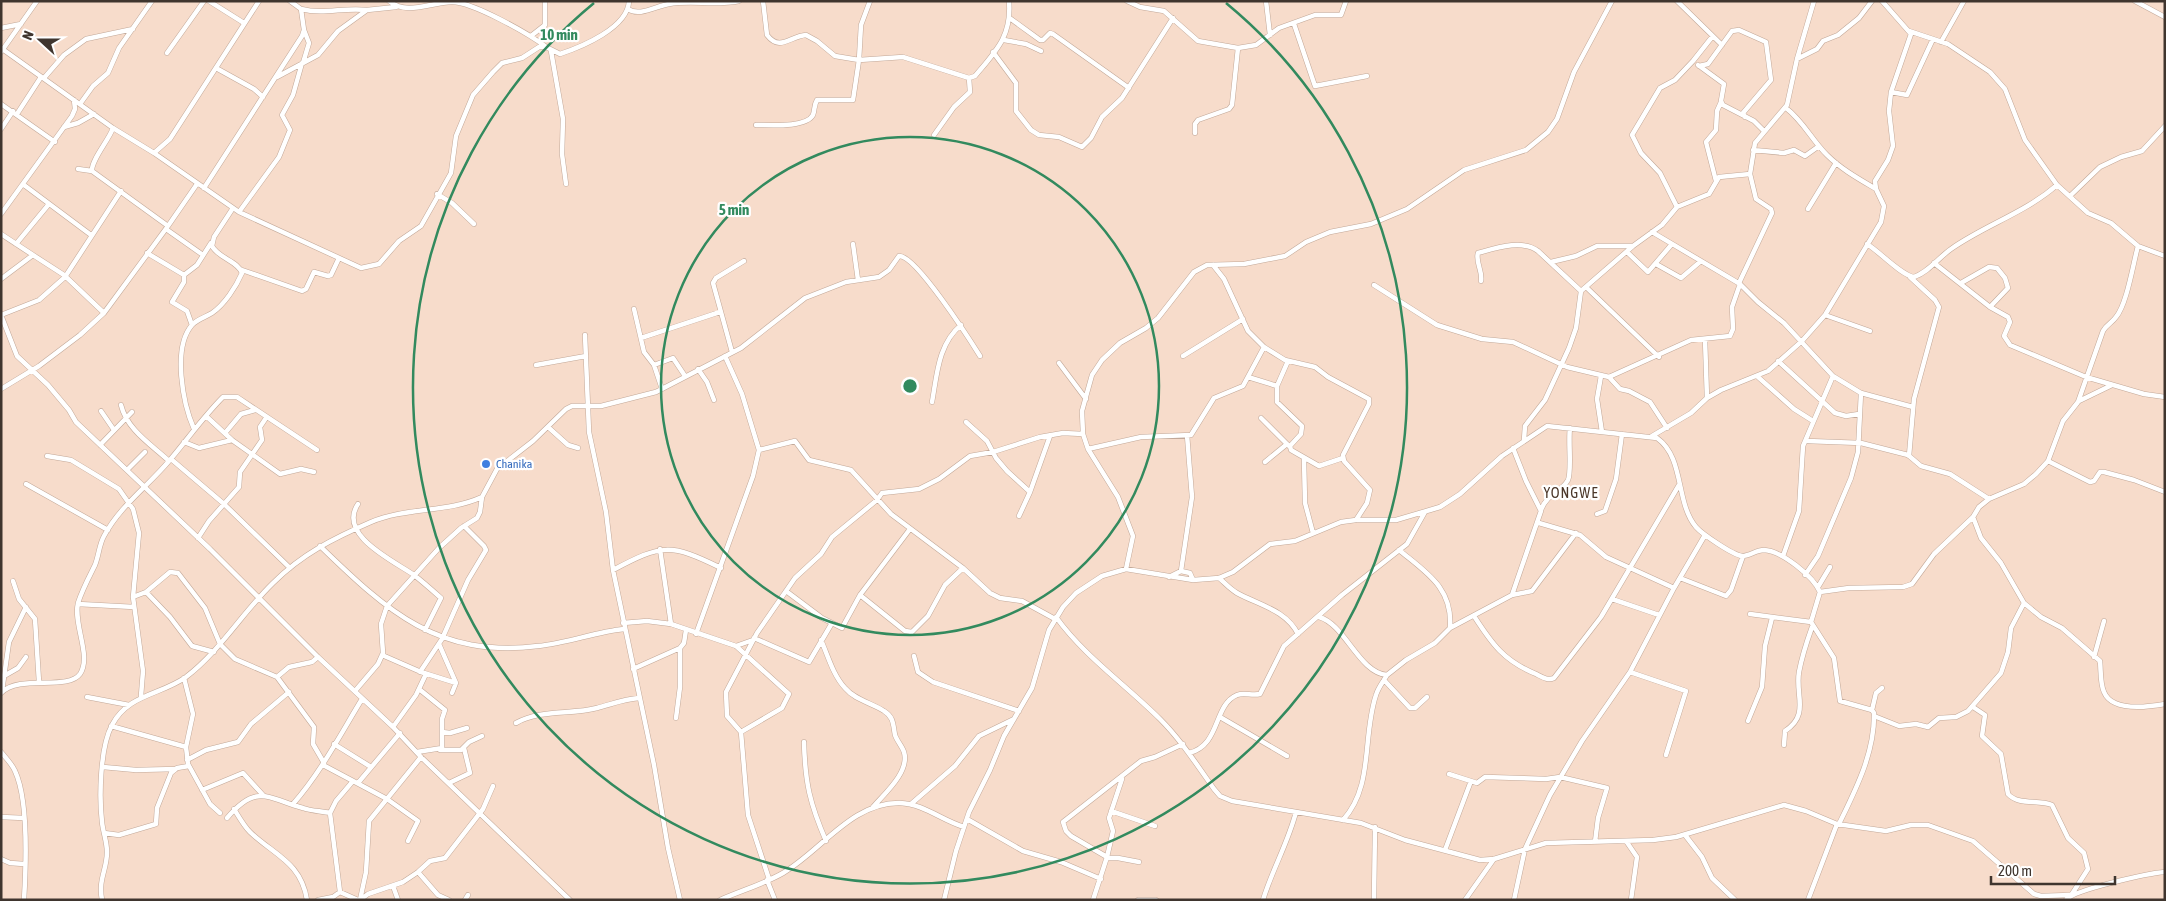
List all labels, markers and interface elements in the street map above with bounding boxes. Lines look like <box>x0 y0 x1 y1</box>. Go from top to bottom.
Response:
north arrow <box>15 15 65 65</box>
text: 10 min <box>540 26 578 43</box>
text: N <box>19 29 37 42</box>
text: 5 min <box>719 201 749 218</box>
centre of rings <box>901 377 919 395</box>
place label: Chanika <box>496 457 532 471</box>
marker: Chanika <box>480 458 492 470</box>
district label: YONGWE <box>1543 484 1599 501</box>
scale bar <box>1991 854 2115 886</box>
text: 200 m <box>1998 862 2032 879</box>

